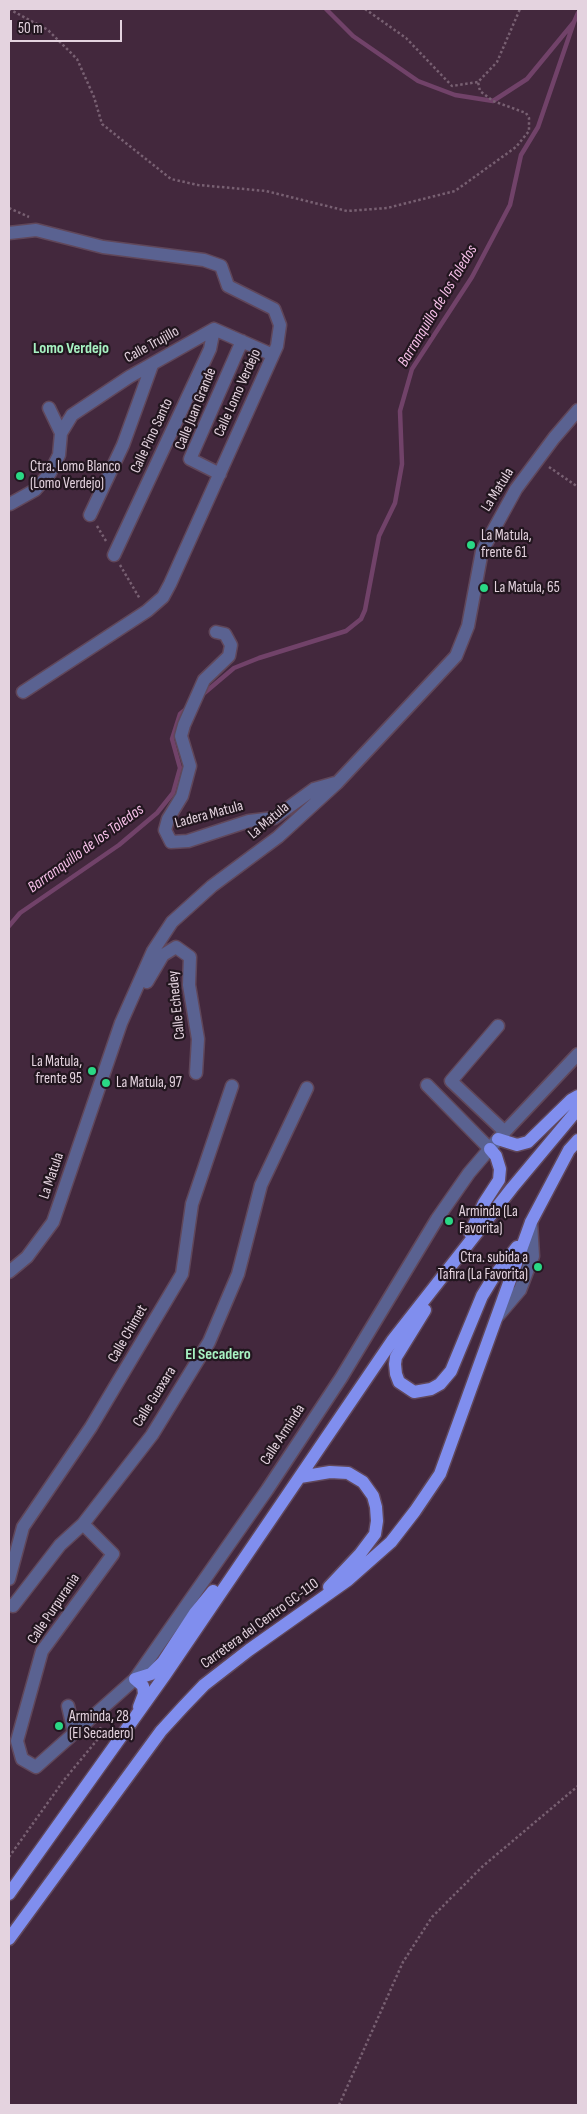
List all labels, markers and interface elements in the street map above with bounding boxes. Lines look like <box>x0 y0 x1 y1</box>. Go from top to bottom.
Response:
scale bar <box>12 10 125 42</box>
text: 50 m <box>18 19 43 38</box>
water label: Barranquillo de los Toledos <box>394 242 482 370</box>
street label: Calle Trujillo <box>122 323 182 367</box>
district label: Lomo Verdejo <box>33 339 109 359</box>
street label: Calle Lomo Verdejo <box>211 346 265 440</box>
street label: Calle Juan Grande <box>171 365 221 453</box>
street label: Calle Pino Santo <box>127 396 177 476</box>
place label: Ctra. Lomo Blanco (Lomo Verdejo) <box>30 458 121 493</box>
street label: La Matula <box>478 465 518 515</box>
marker: Ctra. Lomo Blanco (Lomo Verdejo) <box>14 470 26 482</box>
place label: La Matula, frente 61 <box>481 527 532 562</box>
marker: La Matula, frente 61 <box>465 539 477 551</box>
place label: La Matula, 65 <box>494 579 560 597</box>
marker: La Matula, 65 <box>478 582 490 594</box>
street label: Ladera Matula <box>173 797 245 833</box>
street label: La Matula <box>245 799 293 843</box>
water label: Barranquillo de los Toledos <box>24 800 148 898</box>
street label: Calle Echedey <box>164 970 190 1040</box>
place label: La Matula, frente 95 <box>31 1053 82 1088</box>
marker: La Matula, frente 95 <box>86 1065 98 1077</box>
place label: La Matula, 97 <box>116 1074 182 1092</box>
marker: La Matula, 97 <box>100 1077 112 1089</box>
street label: La Matula <box>36 1150 68 1202</box>
place label: Arminda (La Favorita) <box>459 1203 518 1238</box>
marker: Arminda (La Favorita) <box>443 1215 455 1227</box>
place label: Ctra. subida a Tafira (La Favorita) <box>438 1249 528 1284</box>
marker: Ctra. subida a Tafira (La Favorita) <box>532 1261 544 1273</box>
street label: Calle Chimet <box>104 1302 152 1366</box>
district label: El Secadero <box>185 1345 251 1365</box>
street label: Calle Guaxara <box>129 1364 181 1430</box>
street label: Calle Arminda <box>257 1401 309 1469</box>
street label: Calle Purpurania <box>24 1570 84 1648</box>
street label: Carretera del Centro GC-110 <box>197 1575 323 1673</box>
place label: Arminda, 28 (El Secadero) <box>69 1708 133 1743</box>
marker: Arminda, 28 (El Secadero) <box>53 1720 65 1732</box>

